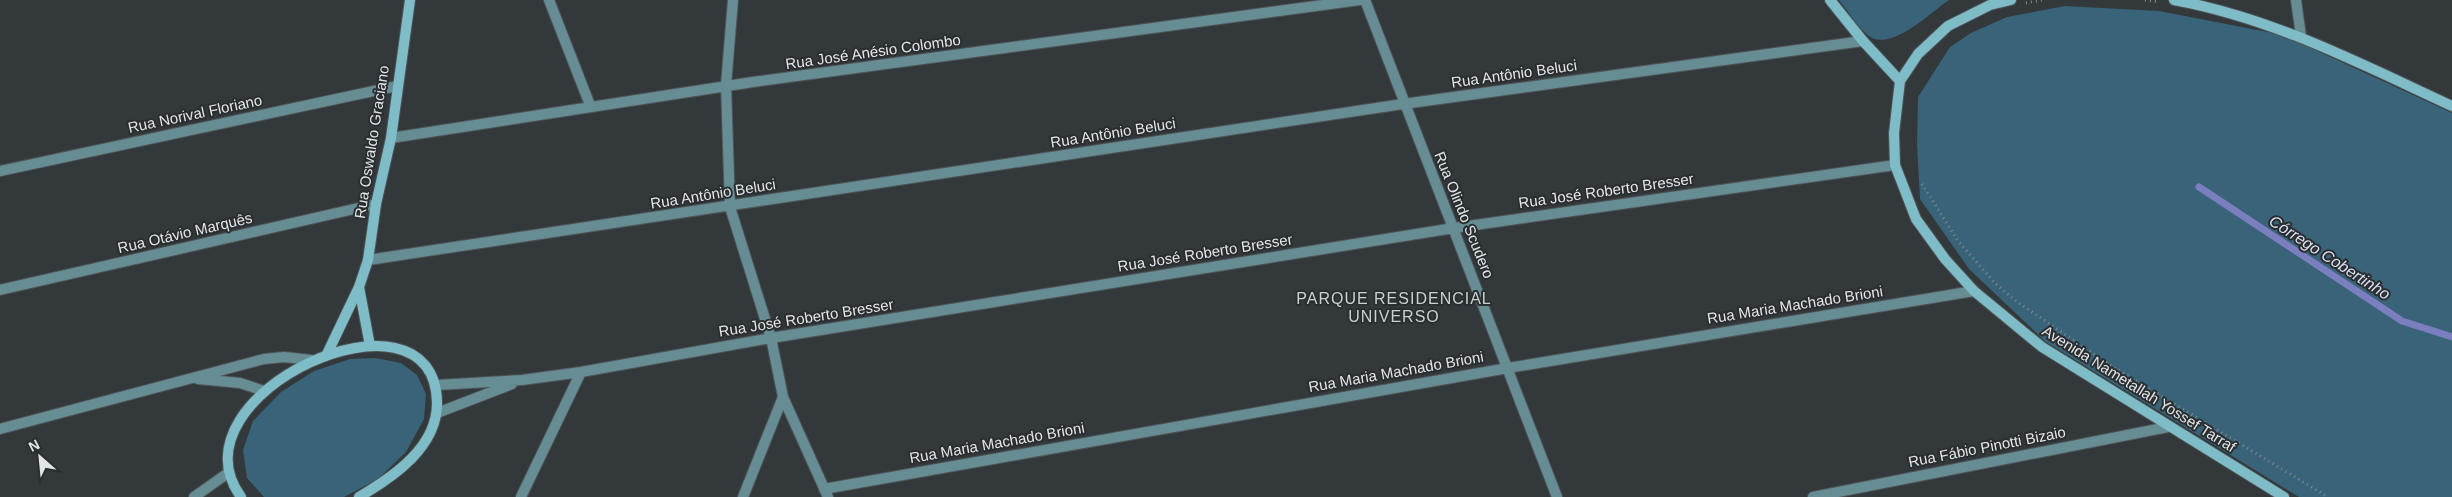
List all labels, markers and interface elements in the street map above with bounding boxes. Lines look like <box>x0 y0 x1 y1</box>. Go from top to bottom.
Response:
street label: Rua José Anésio Colombo <box>784 31 962 72</box>
street label: Rua Antônio Beluci <box>1450 56 1578 91</box>
street label: Rua Oswaldo Graciano <box>351 64 392 220</box>
street label: Rua Norival Floriano <box>126 91 264 136</box>
street label: Rua Antônio Beluci <box>1049 114 1177 151</box>
street label: Rua Olindo Scudero <box>1431 149 1498 281</box>
street label: Rua José Roberto Bresser <box>1517 170 1695 211</box>
street label: Rua Antônio Beluci <box>649 175 777 212</box>
street label: Rua Otávio Marquês <box>116 209 254 256</box>
water label: Córrego Cobertinho <box>2266 212 2393 303</box>
street label: Rua José Roberto Bresser <box>1116 230 1294 275</box>
street label: Rua Maria Machado Brioni <box>1706 282 1884 327</box>
district label: PARQUE RESIDENCIAL UNIVERSO <box>1296 290 1492 325</box>
street label: Rua José Roberto Bresser <box>717 295 895 340</box>
street label: Avenida Nametallah Yossef Tarraf <box>2040 322 2240 456</box>
street label: Rua Maria Machado Brioni <box>1307 348 1485 395</box>
street label: Rua Maria Machado Brioni <box>908 419 1086 466</box>
street label: Rua Fábio Pinotti Bizaio <box>1907 423 2067 470</box>
north arrow <box>15 432 65 482</box>
text: N <box>26 436 42 455</box>

